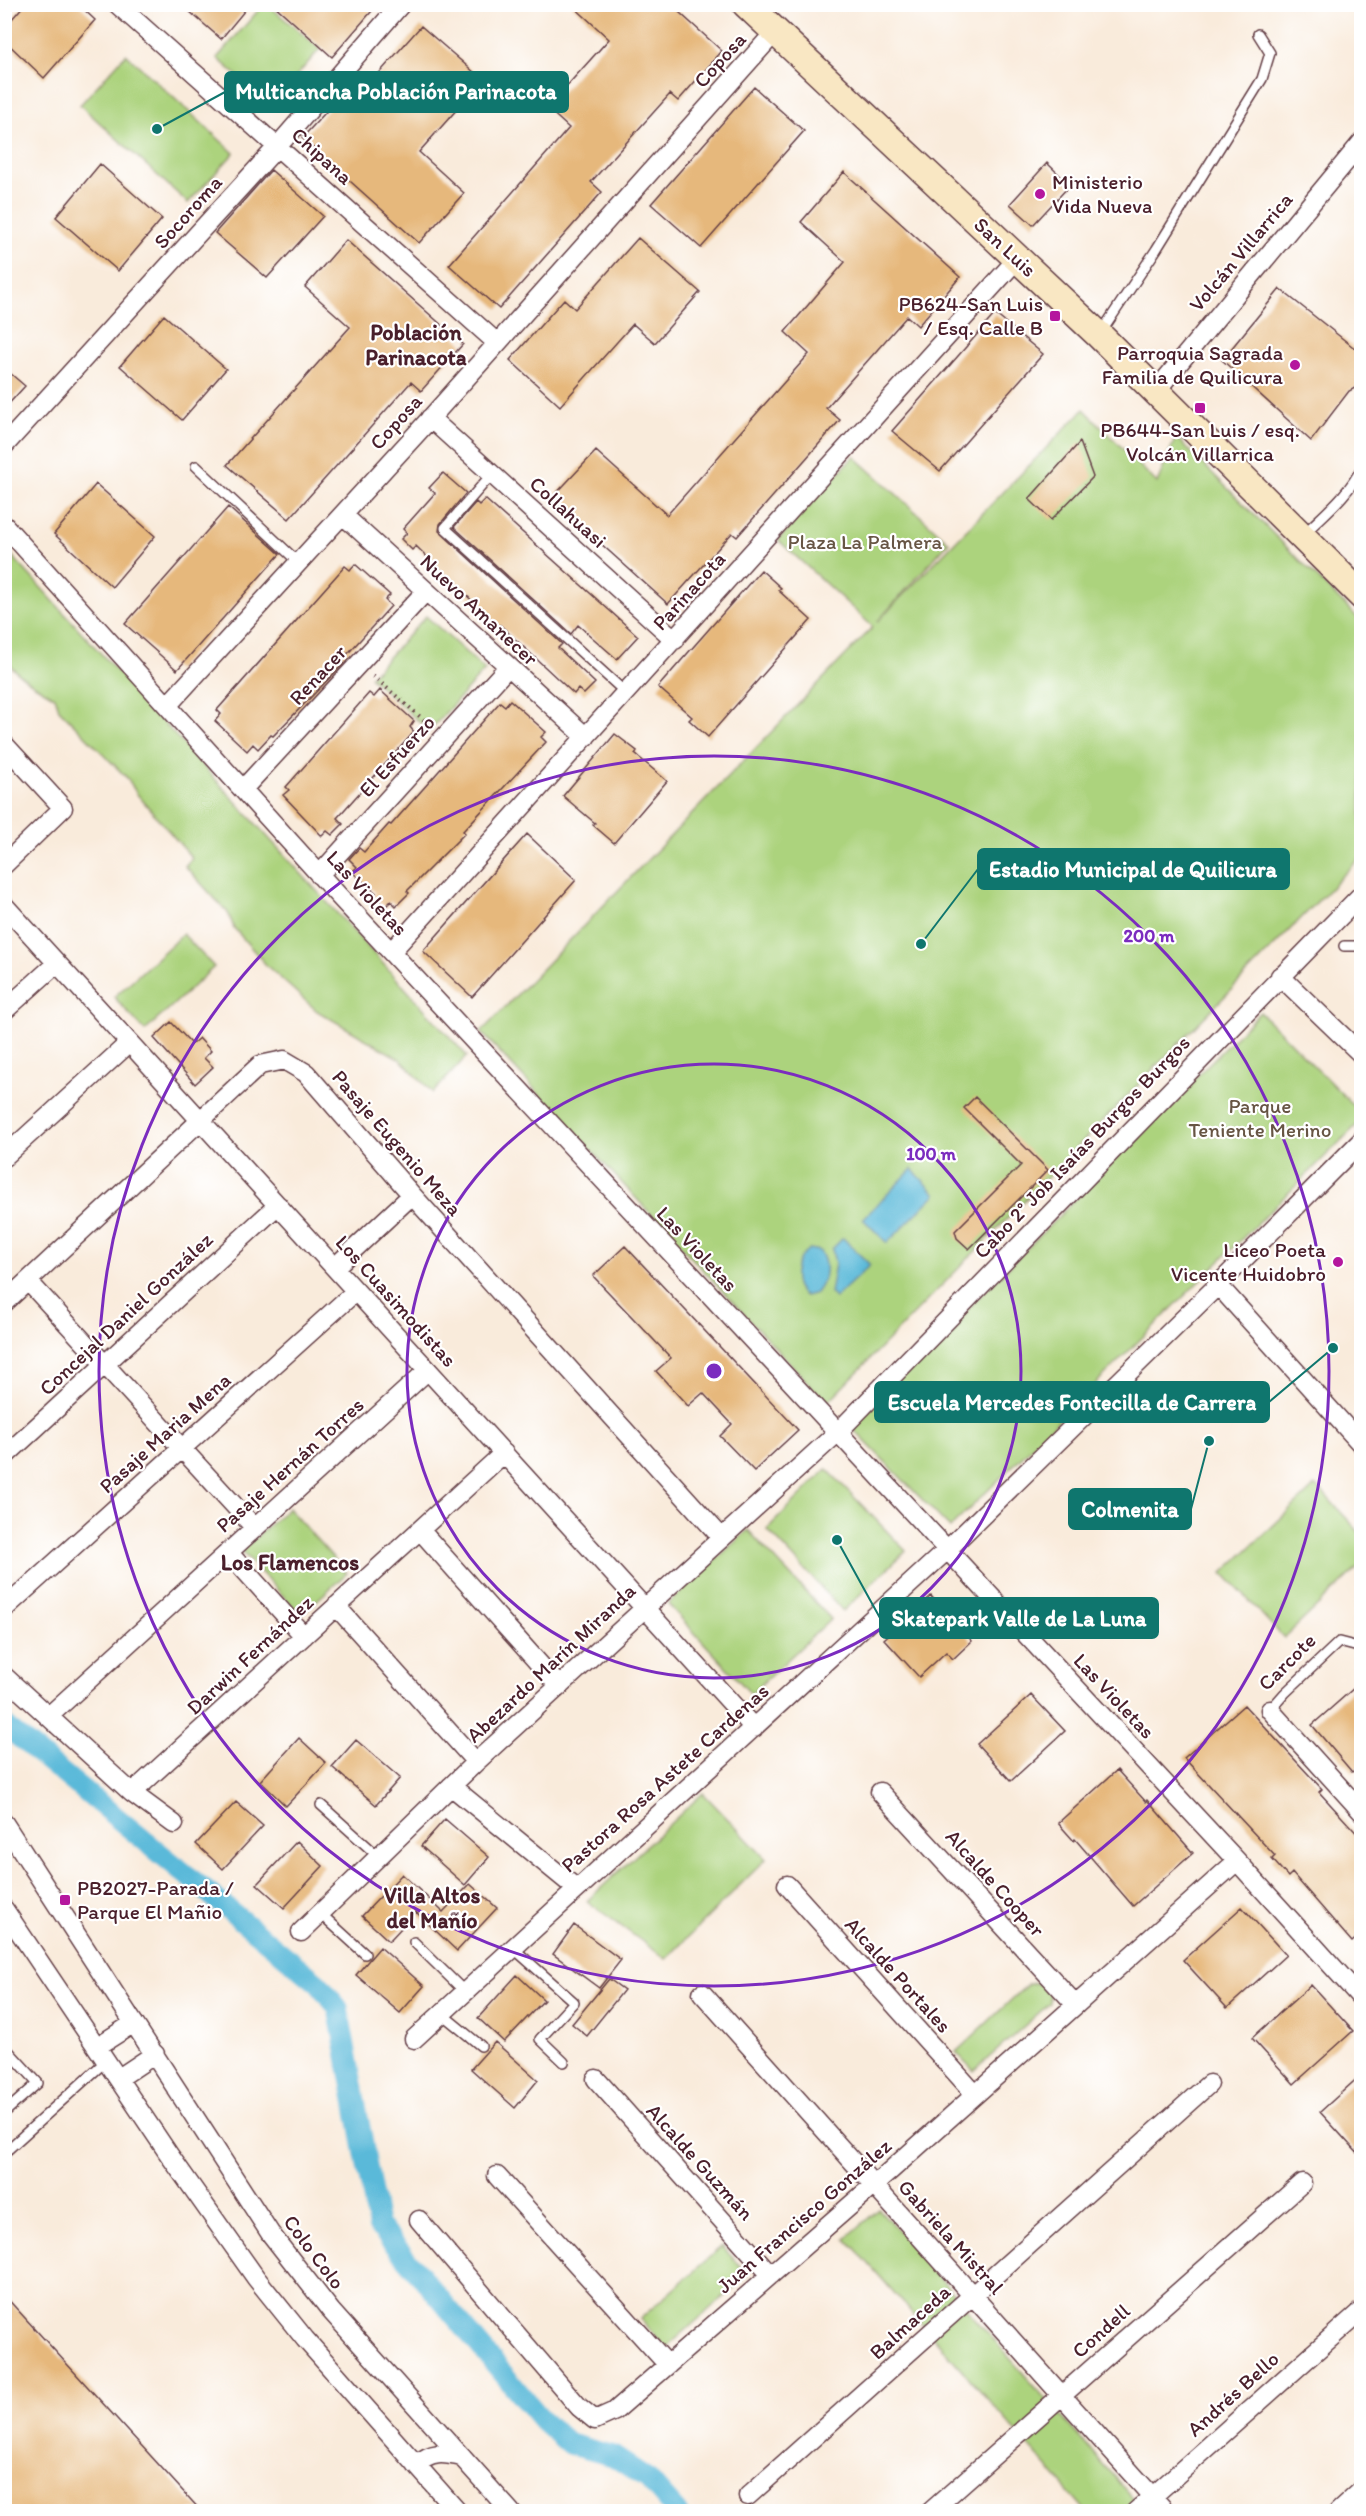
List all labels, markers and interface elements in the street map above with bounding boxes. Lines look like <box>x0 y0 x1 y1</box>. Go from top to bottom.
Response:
street label: Coposa <box>688 27 751 93</box>
callout: Multicancha Población Parinacota <box>225 72 568 112</box>
text: Multicancha Población Parinacota <box>235 78 557 105</box>
street label: Chipana <box>287 122 358 190</box>
place label: Ministerio Vida Nueva <box>1052 169 1152 218</box>
street label: Socoroma <box>148 170 227 254</box>
marker: Ministerio Vida Nueva <box>1033 187 1047 201</box>
street label: Volcán Villarrica <box>1184 187 1298 316</box>
street label: San Luis <box>969 212 1042 282</box>
place label: PB624-San Luis / Esq. Calle B <box>898 291 1043 340</box>
marker: PB624-San Luis / Esq. Calle B <box>1048 309 1062 323</box>
district label: Población Parinacota <box>365 319 467 371</box>
place label: Parroquia Sagrada Familia de Quilicura <box>1102 340 1283 389</box>
marker: Parroquia Sagrada Familia de Quilicura <box>1288 358 1302 372</box>
street label: Coposa <box>364 389 427 455</box>
marker: PB644-San Luis / esq. Volcán Villarrica <box>1193 401 1207 415</box>
place label: PB644-San Luis / esq. Volcán Villarrica <box>1100 417 1300 466</box>
street label: Collahuasi <box>525 471 612 553</box>
park label: Plaza La Palmera <box>787 529 943 554</box>
street label: Parinacota <box>647 546 730 635</box>
street label: Nuevo Amanecer <box>415 549 543 671</box>
street label: Renacer <box>284 639 352 710</box>
street label: El Esfuerzo <box>353 710 440 802</box>
street label: Las Violetas <box>322 845 413 941</box>
callout: Estadio Municipal de Quilicura <box>978 849 1289 889</box>
text: Estadio Municipal de Quilicura <box>989 856 1277 883</box>
text: 200 m <box>1124 925 1175 947</box>
street label: Cabo 2° Job Isaías Burgos Burgos <box>968 1030 1195 1263</box>
street label: Pasaje Eugenio Meza <box>327 1064 468 1221</box>
park label: Parque Teniente Merino <box>1188 1093 1332 1142</box>
text: 100 m <box>906 1143 957 1165</box>
street label: Las Violetas <box>652 1201 743 1297</box>
street label: Concejal Daniel González <box>34 1227 218 1400</box>
street label: Los Cuasimodistas <box>331 1230 462 1372</box>
place label: Liceo Poeta Vicente Huidobro <box>1171 1237 1326 1286</box>
marker: Liceo Poeta Vicente Huidobro <box>1331 1255 1345 1269</box>
centre of rings <box>704 1361 724 1381</box>
street label: Pasaje Maria Mena <box>94 1367 235 1498</box>
callout: Escuela Mercedes Fontecilla de Carrera <box>875 1382 1269 1422</box>
text: Escuela Mercedes Fontecilla de Carrera <box>888 1389 1257 1416</box>
street label: Pasaje Hernán Torres <box>211 1392 369 1537</box>
callout: Colmenita <box>1069 1489 1191 1529</box>
text: Colmenita <box>1081 1496 1179 1523</box>
district label: Los Flamencos <box>221 1549 359 1576</box>
street label: Abezardo Marín Miranda <box>461 1578 640 1748</box>
street label: Darwin Fernández <box>181 1589 318 1720</box>
callout: Skatepark Valle de La Luna <box>880 1598 1158 1638</box>
text: Skatepark Valle de La Luna <box>891 1605 1147 1632</box>
street label: Carcote <box>1253 1628 1321 1696</box>
street label: Las Violetas <box>1069 1648 1160 1744</box>
street label: Pastora Rosa Astete Cardenas <box>556 1678 774 1877</box>
street label: Alcalde Cooper <box>941 1824 1051 1942</box>
place label: PB2027-Parada / Parque El Mañio <box>77 1875 234 1924</box>
district label: Villa Altos del Mañío <box>384 1882 480 1934</box>
marker: PB2027-Parada / Parque El Mañio <box>58 1893 72 1907</box>
street label: Alcalde Portales <box>840 1912 957 2038</box>
street label: Alcalde Guzmán <box>641 2098 759 2225</box>
street label: Juan Francisco González <box>711 2133 896 2298</box>
street label: Gabriela Mistral <box>893 2174 1009 2299</box>
street label: Colo Colo <box>278 2210 350 2294</box>
street label: Balmaceda <box>864 2279 955 2364</box>
street label: Condell <box>1067 2298 1135 2363</box>
street label: Andrés Bello <box>1182 2346 1284 2441</box>

